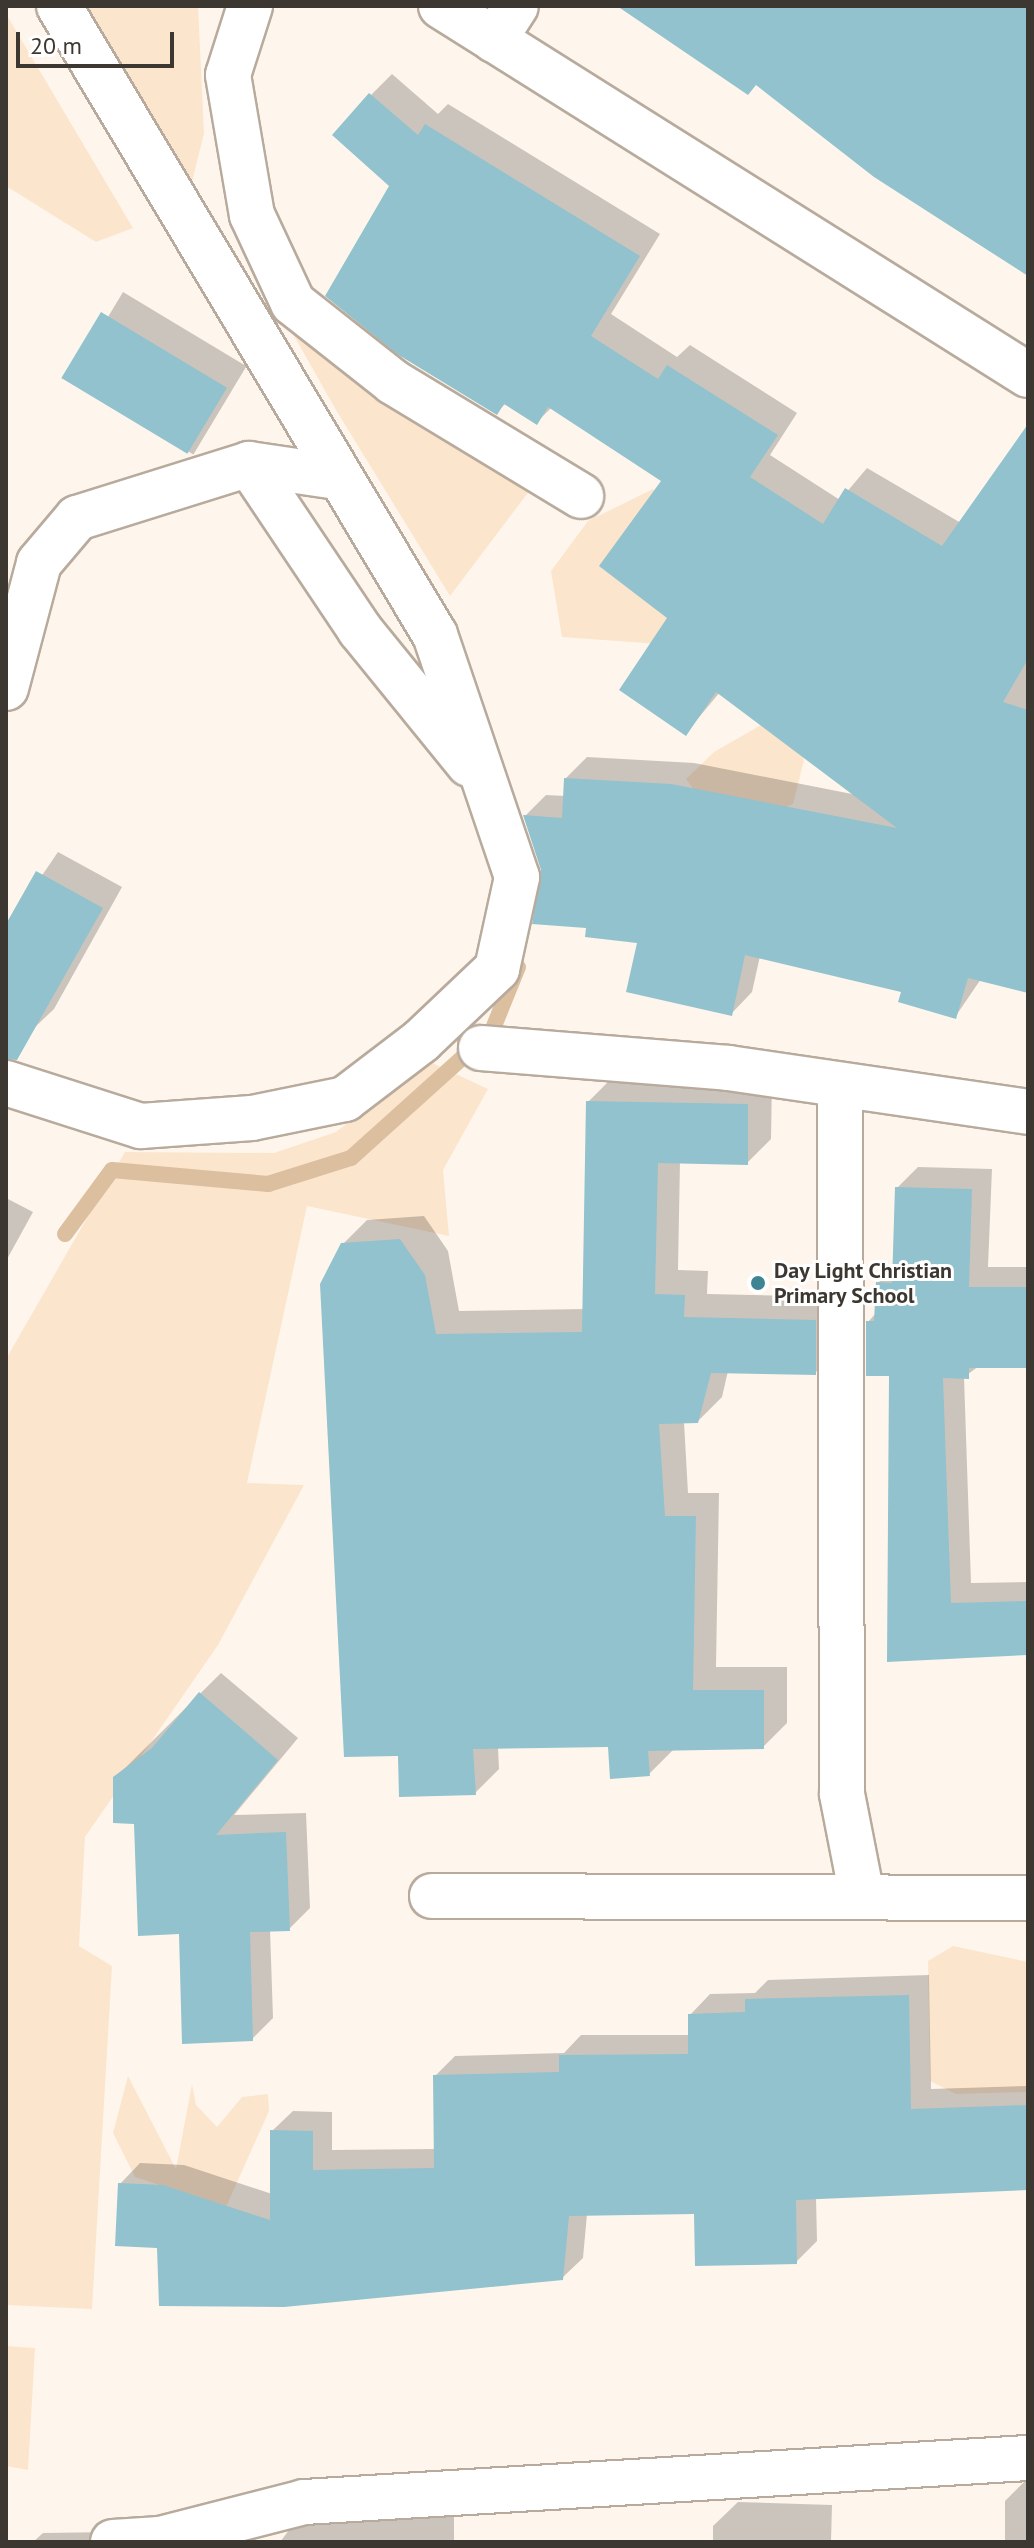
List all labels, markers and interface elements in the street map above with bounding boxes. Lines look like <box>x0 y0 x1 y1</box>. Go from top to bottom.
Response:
scale bar <box>20 16 178 66</box>
text: 20 m <box>30 30 82 61</box>
place label: Day Light Christian Primary School <box>774 1257 953 1308</box>
marker: Day Light Christian Primary School <box>749 1274 767 1292</box>

